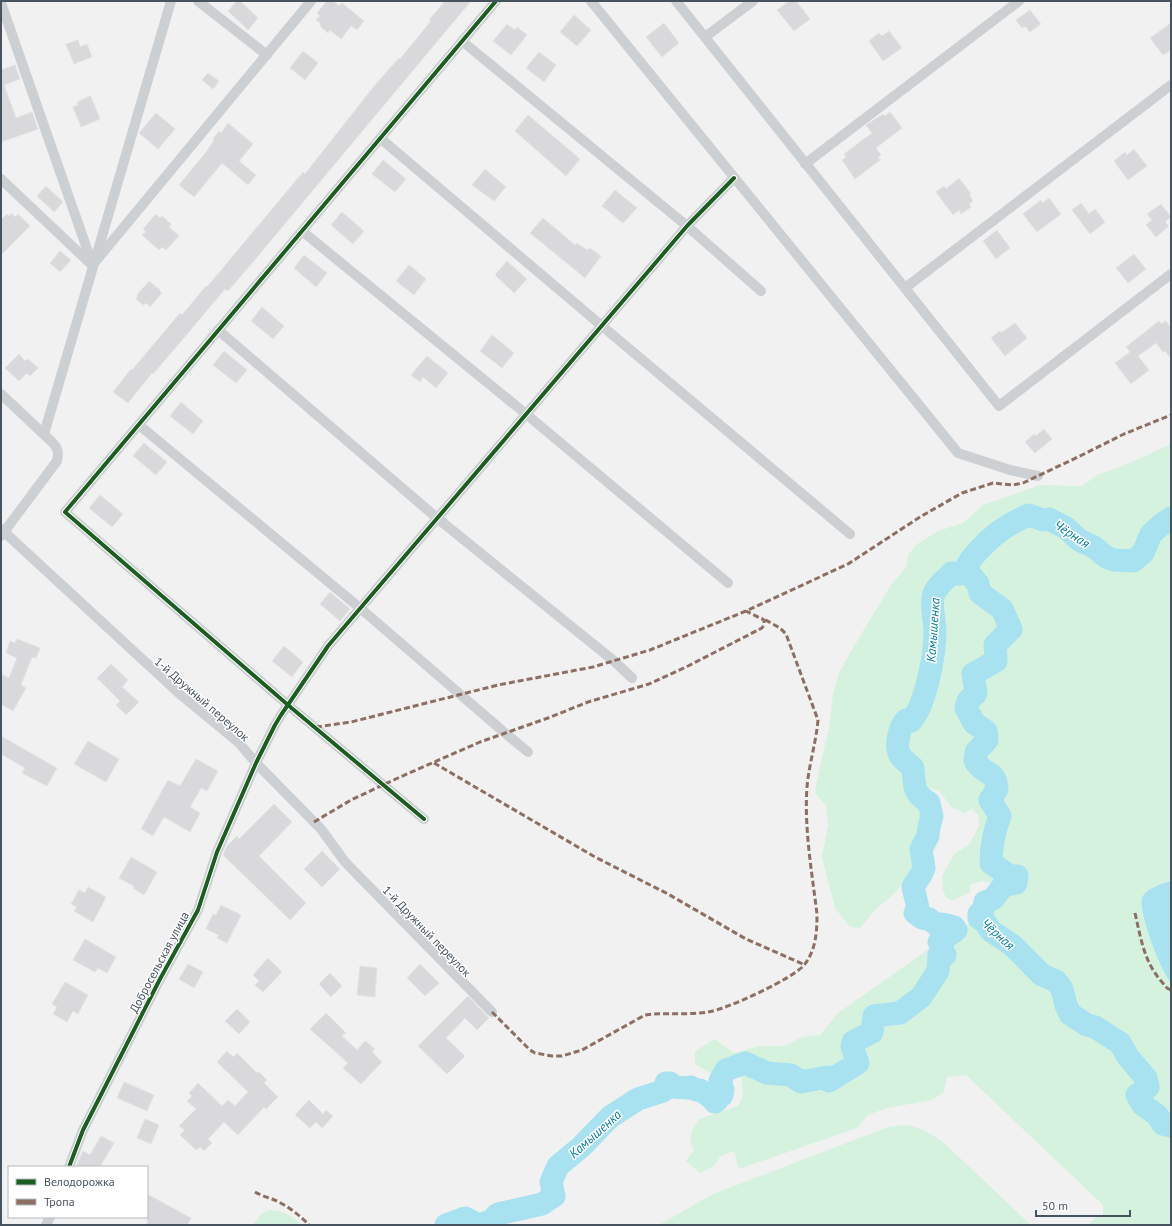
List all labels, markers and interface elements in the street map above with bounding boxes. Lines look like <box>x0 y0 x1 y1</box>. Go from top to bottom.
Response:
water label: Чёрная <box>1051 516 1093 552</box>
water label: Камышенка <box>922 597 944 663</box>
street label: 1-й Дружный переулок <box>151 654 253 744</box>
street label: 1-й Дружный переулок <box>380 882 475 980</box>
street label: Добросельская улица <box>126 909 192 1015</box>
water label: Чёрная <box>978 915 1018 953</box>
water label: Камышенка <box>565 1106 625 1162</box>
legend <box>8 1166 148 1218</box>
text: Велодорожка <box>44 1174 115 1189</box>
scale bar <box>1036 1192 1130 1218</box>
text: Тропа <box>44 1194 75 1209</box>
text: 50 m <box>1042 1198 1068 1213</box>

